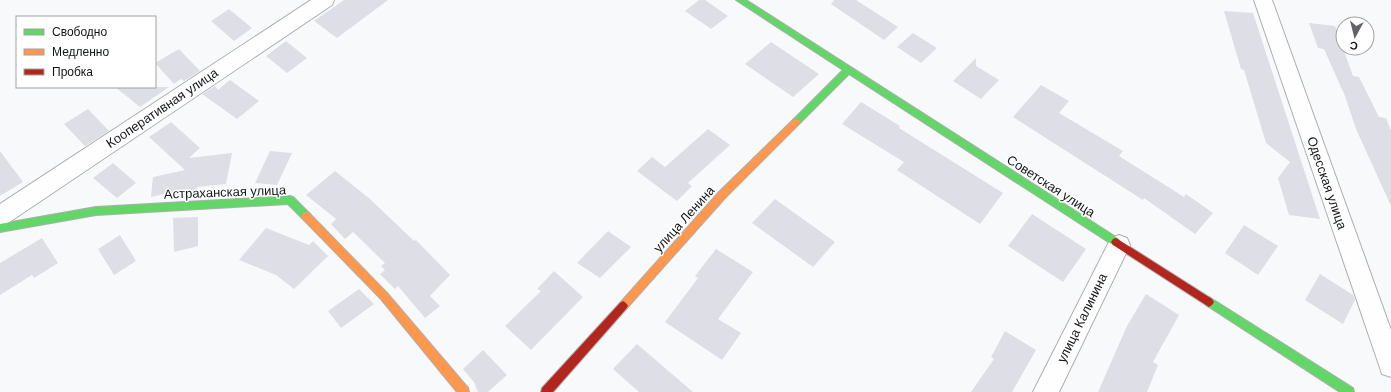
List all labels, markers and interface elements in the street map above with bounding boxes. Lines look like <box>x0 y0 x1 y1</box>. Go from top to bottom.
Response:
legend <box>16 16 156 88</box>
north arrow <box>1335 16 1375 56</box>
text: Свободно <box>52 24 107 40</box>
text: С <box>1349 38 1359 53</box>
text: Медленно <box>52 44 109 60</box>
text: Пробка <box>52 64 93 80</box>
street label: Кооперативная улица <box>103 64 222 152</box>
street label: Одесская улица <box>1303 134 1351 232</box>
street label: Советская улица <box>1004 151 1099 221</box>
street label: Астраханская улица <box>164 181 287 203</box>
street label: улица Ленина <box>650 182 719 256</box>
street label: улица Калинина <box>1053 270 1111 366</box>

